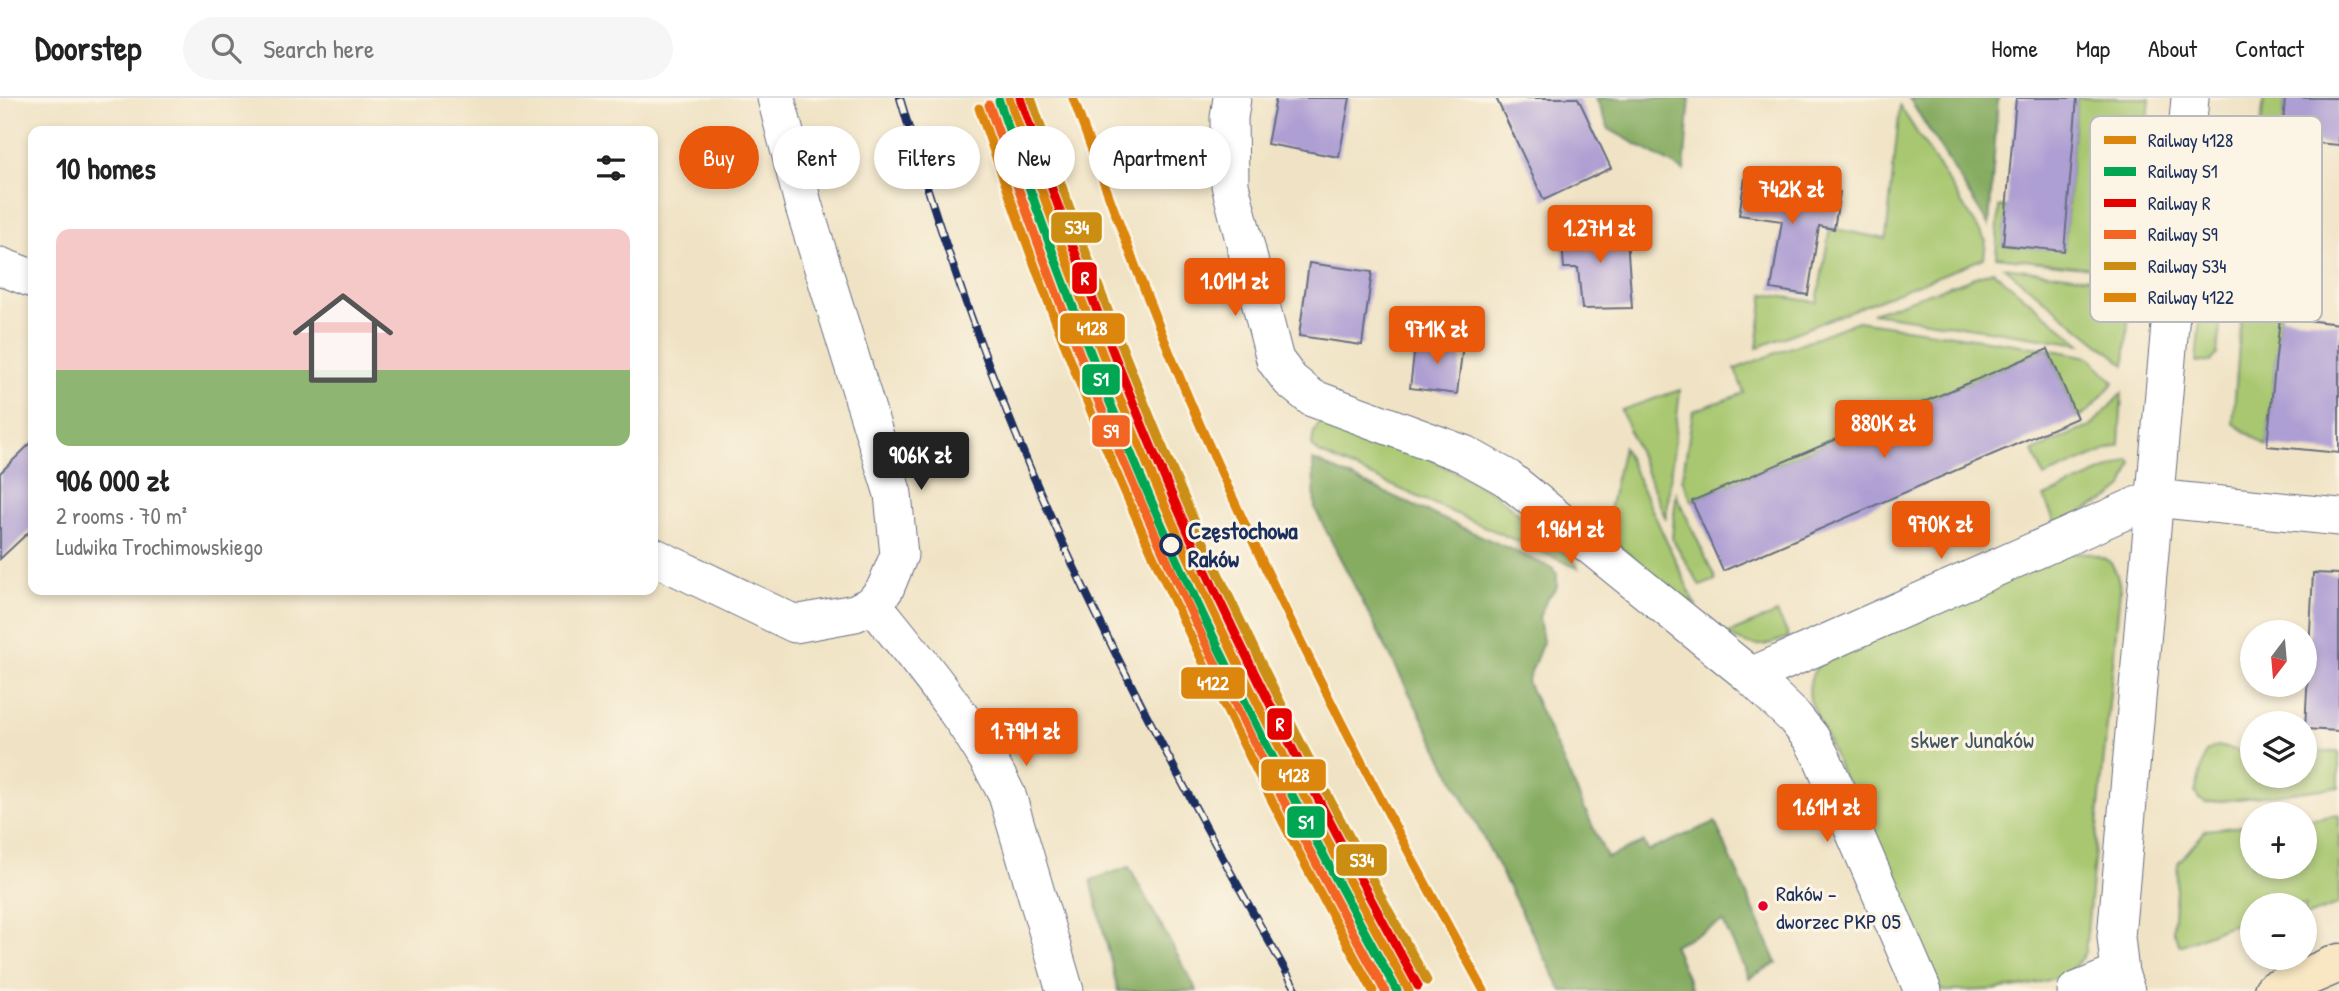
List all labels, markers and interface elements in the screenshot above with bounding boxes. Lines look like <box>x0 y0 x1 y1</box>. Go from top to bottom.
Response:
search box <box>183 17 673 80</box>
text: Doorstep <box>35 26 141 70</box>
icon: search <box>207 29 245 67</box>
text: Search here <box>263 31 374 66</box>
text: Home <box>1991 32 2038 64</box>
text: Map <box>2076 32 2110 64</box>
text: About <box>2148 32 2197 64</box>
text: Contact <box>2235 32 2304 64</box>
legend <box>2090 116 2322 322</box>
chip: Buy <box>679 126 759 189</box>
chip: Rent <box>773 126 860 189</box>
chip: Filters <box>874 126 980 189</box>
chip: New <box>994 126 1075 189</box>
chip: Apartment <box>1089 126 1231 189</box>
text: Railway 4128 <box>2148 127 2233 153</box>
text: 10 homes <box>56 148 156 188</box>
icon: filters <box>592 149 630 187</box>
text: Railway S1 <box>2148 158 2218 184</box>
pin: 742K zł <box>1727 166 1857 226</box>
text: 742K zł <box>1759 173 1825 204</box>
text: Railway R <box>2148 190 2211 216</box>
pin: 1.27M zł <box>1528 206 1672 265</box>
line badge: S34 <box>1050 211 1103 244</box>
text: 1.27M zł <box>1564 212 1636 243</box>
text: S34 <box>1065 214 1089 240</box>
text: Railway S9 <box>2148 221 2218 247</box>
text: Railway S34 <box>2148 253 2226 279</box>
pin: 1.01M zł <box>1163 258 1307 318</box>
line badge: R <box>1071 261 1098 295</box>
text: R <box>1081 265 1090 291</box>
text: 1.01M zł <box>1200 265 1270 296</box>
icon: home <box>280 275 406 401</box>
text: Railway 4122 <box>2148 284 2234 310</box>
pin: 971K zł <box>1372 306 1502 366</box>
line badge: 4128 <box>1059 312 1126 345</box>
text: 971K zł <box>1405 313 1469 344</box>
text: 4128 <box>1076 315 1108 341</box>
line badge: S1 <box>1081 363 1121 396</box>
text: S1 <box>1093 366 1109 392</box>
pin: 880K zł <box>1819 400 1949 460</box>
text: 880K zł <box>1851 407 1917 438</box>
line badge: S9 <box>1091 414 1131 448</box>
text: S9 <box>1103 418 1119 444</box>
pin: 906K zł <box>856 432 986 492</box>
text: 906K zł <box>889 439 953 470</box>
text: 906 000 zł <box>56 460 171 500</box>
text: 2 rooms · 70 m² <box>56 500 187 531</box>
pin: 970K zł <box>1876 502 2006 561</box>
pin: 1.96M zł <box>1499 506 1643 566</box>
text: 970K zł <box>1908 508 1974 539</box>
text: 1.96M zł <box>1537 513 1605 544</box>
place label: Częstochowa Raków <box>1188 514 1298 574</box>
text: Ludwika Trochimowskiego <box>56 531 263 562</box>
marker: Częstochowa Raków <box>1160 534 1182 556</box>
north arrow <box>2240 620 2317 696</box>
map controls <box>2240 620 2317 970</box>
line badge: 4122 <box>1180 666 1246 700</box>
text: 4122 <box>1197 670 1229 696</box>
line badge: R <box>1266 707 1293 741</box>
pin: 1.79M zł <box>954 708 1098 768</box>
text: R <box>1276 711 1285 737</box>
button: layers <box>2240 711 2317 788</box>
text: 1.79M zł <box>991 715 1061 746</box>
park label: skwer Junaków <box>1910 723 2034 755</box>
line badge: 4128 <box>1260 758 1327 792</box>
text: 4128 <box>1278 762 1310 788</box>
pin: 1.61M zł <box>1755 784 1899 844</box>
text: 1.61M zł <box>1793 791 1861 822</box>
button: + <box>2240 802 2317 879</box>
line badge: S1 <box>1286 805 1326 839</box>
text: S1 <box>1298 809 1314 835</box>
line badge: S34 <box>1335 843 1388 877</box>
text: S34 <box>1350 847 1374 873</box>
place label: Raków - dworzec PKP 05 <box>1776 878 1901 936</box>
button: − <box>2240 893 2317 970</box>
marker: Raków - dworzec PKP 05 <box>1756 899 1770 913</box>

